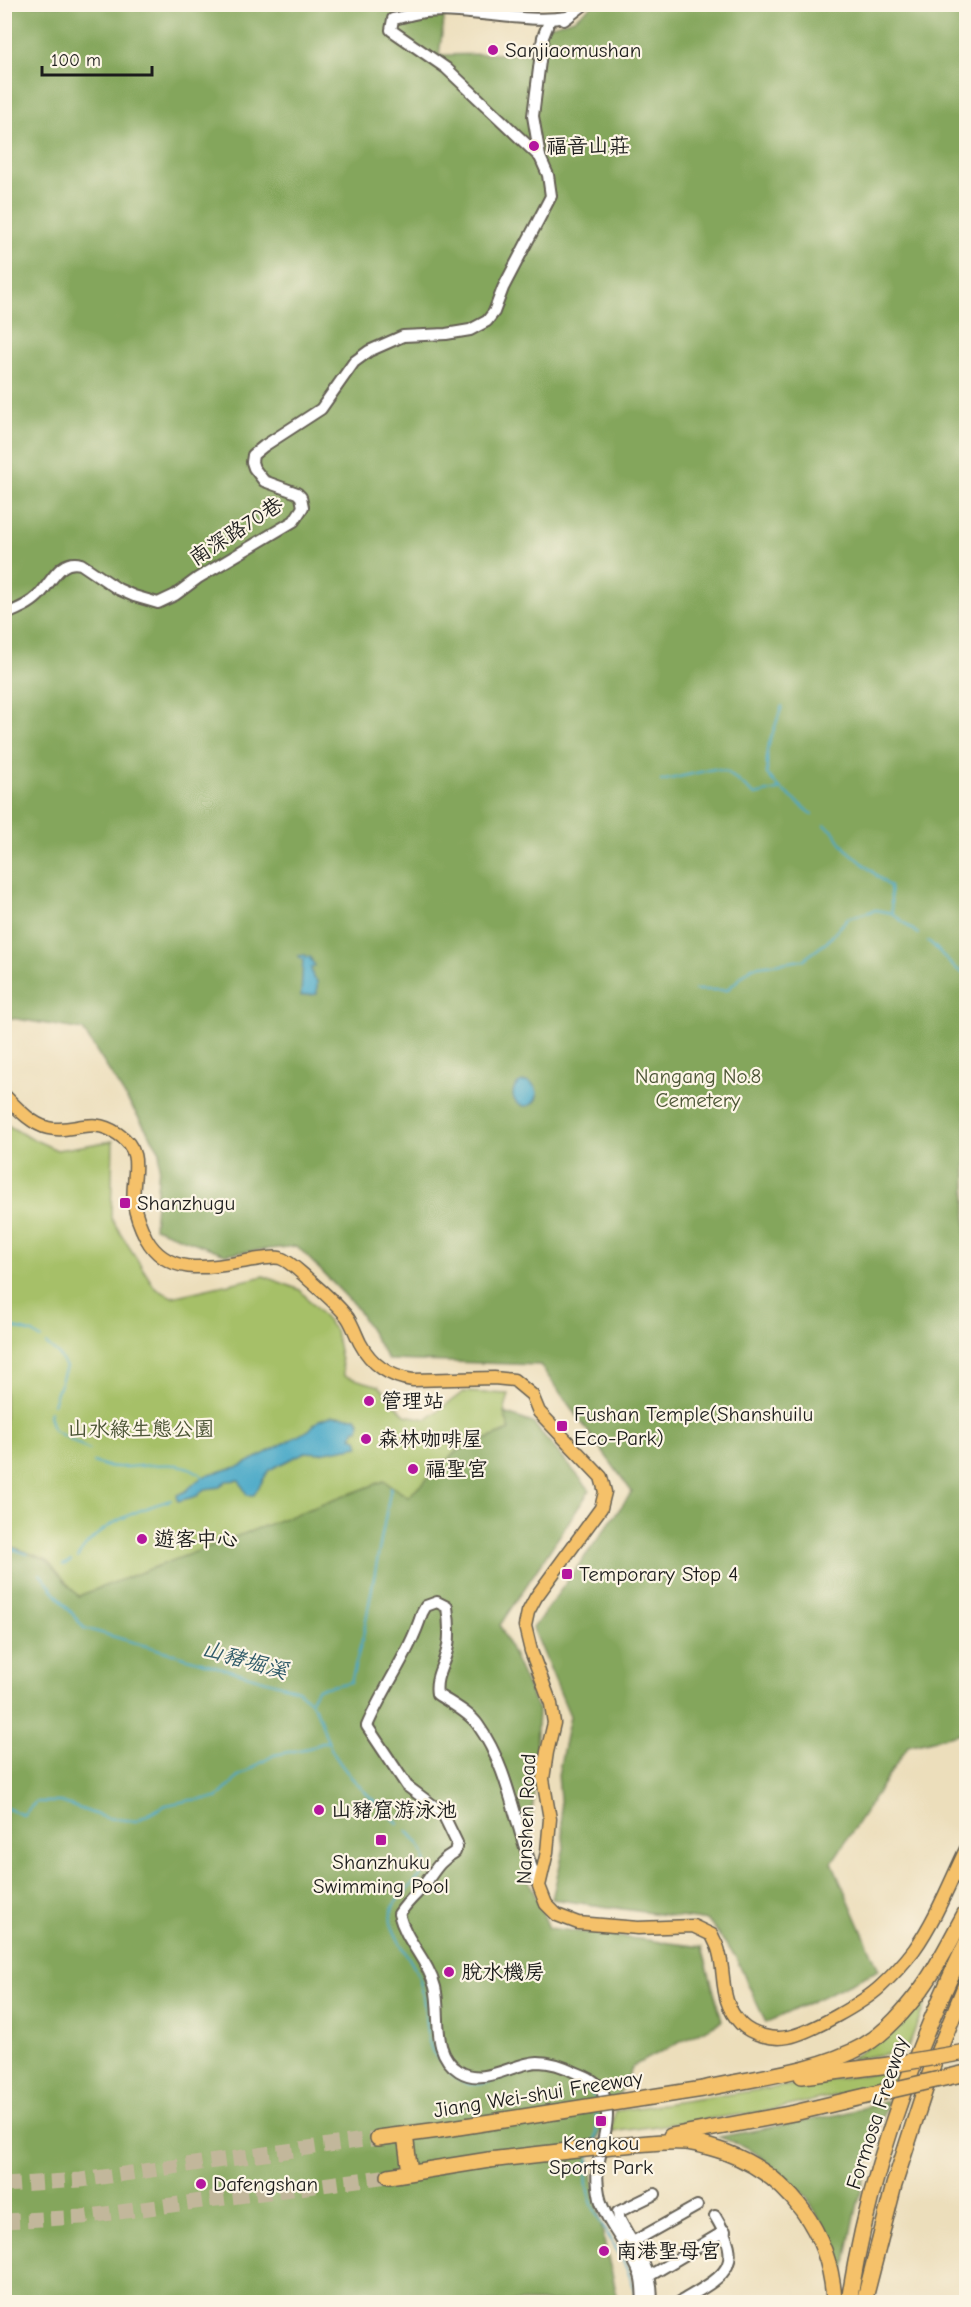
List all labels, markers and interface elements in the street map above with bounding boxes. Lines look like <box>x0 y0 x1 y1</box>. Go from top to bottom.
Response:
place label: Sanjiaomushan <box>505 38 641 62</box>
scale bar <box>42 39 152 77</box>
marker: Sanjiaomushan <box>486 43 500 57</box>
text: 100 m <box>51 50 101 71</box>
place label: 福音山莊 <box>546 134 630 158</box>
marker: 福音山莊 <box>527 139 541 153</box>
street label: 南深路70巷 <box>185 492 287 570</box>
park label: Nangang No.8 Cemetery <box>635 1064 761 1112</box>
place label: Shanzhugu <box>137 1191 235 1215</box>
marker: Shanzhugu <box>118 1196 132 1210</box>
place label: 管理站 <box>381 1389 444 1413</box>
marker: 管理站 <box>362 1394 376 1408</box>
place label: Fushan Temple(Shanshuilu Eco-Park) <box>574 1402 813 1450</box>
park label: 山水綠生態公園 <box>68 1417 215 1441</box>
marker: Fushan Temple(Shanshuilu Eco-Park) <box>555 1419 569 1433</box>
place label: 森林咖啡屋 <box>378 1427 483 1451</box>
marker: 森林咖啡屋 <box>359 1432 373 1446</box>
place label: 福聖宮 <box>425 1457 488 1481</box>
marker: 福聖宮 <box>406 1462 420 1476</box>
place label: 遊客中心 <box>154 1527 238 1551</box>
marker: 遊客中心 <box>135 1532 149 1546</box>
place label: Temporary Stop 4 <box>579 1562 738 1586</box>
marker: Temporary Stop 4 <box>560 1567 574 1581</box>
water label: 山豬堀溪 <box>199 1635 292 1685</box>
street label: Nanshen Road <box>512 1753 540 1885</box>
place label: 山豬窟游泳池 <box>331 1798 457 1822</box>
marker: 山豬窟游泳池 <box>312 1803 326 1817</box>
marker: Shanzhuku Swimming Pool <box>374 1833 388 1847</box>
place label: Shanzhuku Swimming Pool <box>313 1850 449 1898</box>
place label: 脫水機房 <box>461 1960 545 1984</box>
marker: 脫水機房 <box>442 1965 456 1979</box>
street label: Formosa Freeway <box>841 2033 913 2192</box>
street label: Jiang Wei-shui Freeway <box>432 2066 645 2122</box>
marker: Kengkou Sports Park <box>594 2114 608 2128</box>
place label: Kengkou Sports Park <box>549 2131 653 2179</box>
place label: Dafengshan <box>213 2172 318 2196</box>
marker: Dafengshan <box>194 2177 208 2191</box>
place label: 南港聖母宮 <box>616 2239 721 2263</box>
marker: 南港聖母宮 <box>597 2244 611 2258</box>

